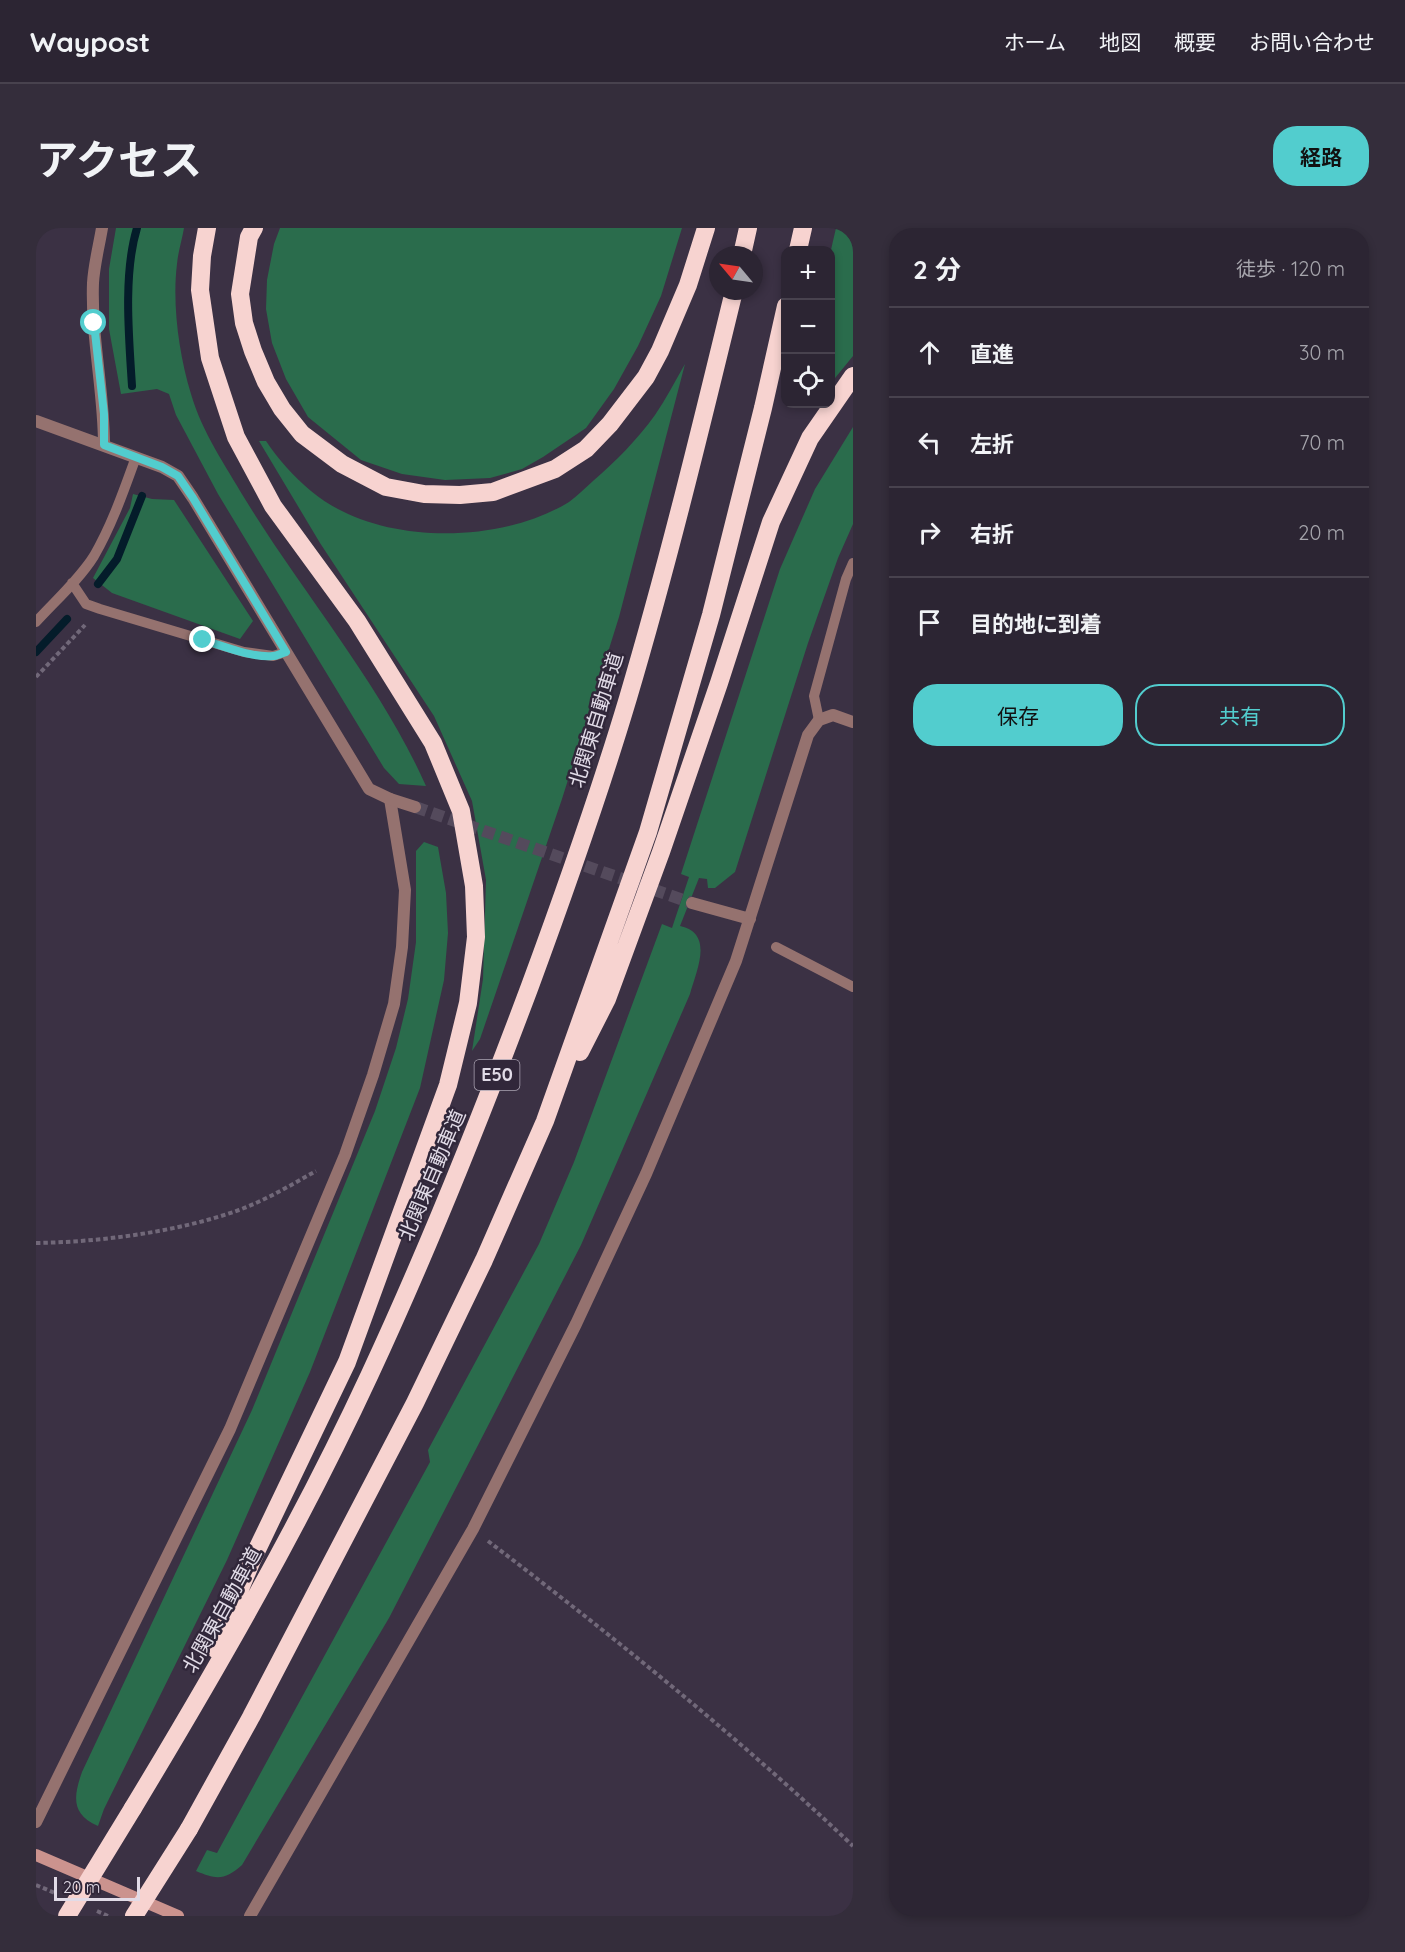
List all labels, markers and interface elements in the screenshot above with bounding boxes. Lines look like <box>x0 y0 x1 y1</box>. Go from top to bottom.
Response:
text: Waypost <box>30 24 150 59</box>
text: ホーム <box>1004 29 1066 55</box>
text: 地図 <box>1099 29 1141 55</box>
text: 概要 <box>1174 29 1216 55</box>
text: お問い合わせ <box>1249 29 1375 55</box>
button: 経路 <box>1273 126 1369 186</box>
text: アクセス <box>36 133 202 186</box>
north arrow <box>709 246 763 300</box>
map controls <box>781 246 835 408</box>
button: + <box>781 246 835 300</box>
text: 2 分 <box>913 253 961 286</box>
text: 徒歩 · 120 m <box>1236 256 1345 281</box>
button: − <box>781 300 835 354</box>
route start <box>80 309 106 335</box>
icon: ahead <box>913 336 946 369</box>
text: 直進 <box>970 340 1014 368</box>
text: 30 m <box>1299 340 1345 365</box>
button: locate <box>781 354 835 408</box>
icon: left <box>913 426 946 459</box>
text: 左折 <box>970 430 1014 458</box>
text: 70 m <box>1299 430 1345 455</box>
icon: right <box>913 516 946 549</box>
text: 右折 <box>970 520 1014 548</box>
text: 20 m <box>1298 520 1345 545</box>
icon: arrive <box>913 606 946 639</box>
text: 目的地に到着 <box>970 610 1102 638</box>
route end <box>189 626 215 652</box>
street label: 北関東自動車道 <box>563 649 628 790</box>
button: 保存 <box>913 684 1123 746</box>
button: 共有 <box>1135 684 1345 746</box>
road number: E50 <box>474 1060 520 1090</box>
street label: 北関東自動車道 <box>393 1105 470 1244</box>
street label: 北関東自動車道 <box>177 1542 266 1677</box>
scale bar <box>54 1874 140 1902</box>
text: 20 m <box>63 1877 100 1897</box>

